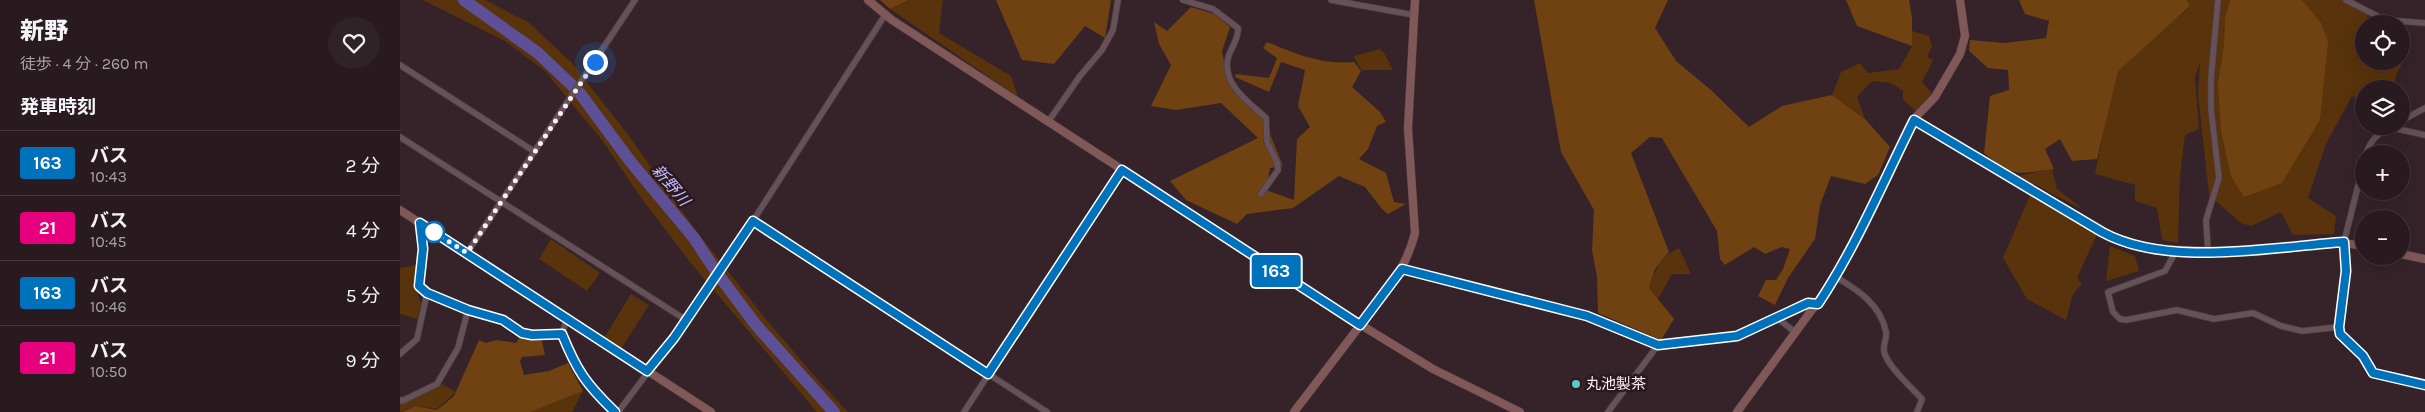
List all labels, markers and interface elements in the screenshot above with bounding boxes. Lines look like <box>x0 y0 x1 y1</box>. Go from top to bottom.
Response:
map controls <box>2355 15 2410 265</box>
button: locate <box>2355 15 2410 70</box>
text: 新野 <box>20 17 68 45</box>
button: heart <box>328 17 380 69</box>
your location <box>583 50 608 75</box>
text: 徒歩 · 4 分 · 260 m <box>20 54 148 73</box>
button: layers <box>2355 80 2410 135</box>
text: 発車時刻 <box>20 96 96 118</box>
text: バス <box>90 145 128 167</box>
button: + <box>2355 145 2410 200</box>
text: 163 <box>33 152 62 174</box>
text: 2 分 <box>345 155 380 177</box>
water label: 新野川 <box>648 161 695 211</box>
text: 10:43 <box>90 167 127 186</box>
text: バス <box>90 210 128 232</box>
button: − <box>2355 210 2410 265</box>
text: 21 <box>39 217 56 239</box>
text: 4 分 <box>346 220 380 242</box>
unlabelled marker <box>423 221 445 243</box>
text: 10:45 <box>90 232 126 251</box>
line badge: 163 <box>1247 255 1305 287</box>
text: 163 <box>1262 260 1290 282</box>
text: バス <box>90 275 128 297</box>
text: 163 <box>33 282 62 304</box>
text: 5 分 <box>346 285 380 307</box>
text: 10:46 <box>90 297 127 316</box>
text: バス <box>90 340 128 362</box>
text: 21 <box>39 347 56 369</box>
text: 9 分 <box>345 350 380 372</box>
text: 10:50 <box>90 362 127 381</box>
place label: 丸池製茶 <box>1586 375 1646 393</box>
marker: 丸池製茶 <box>1570 378 1582 390</box>

